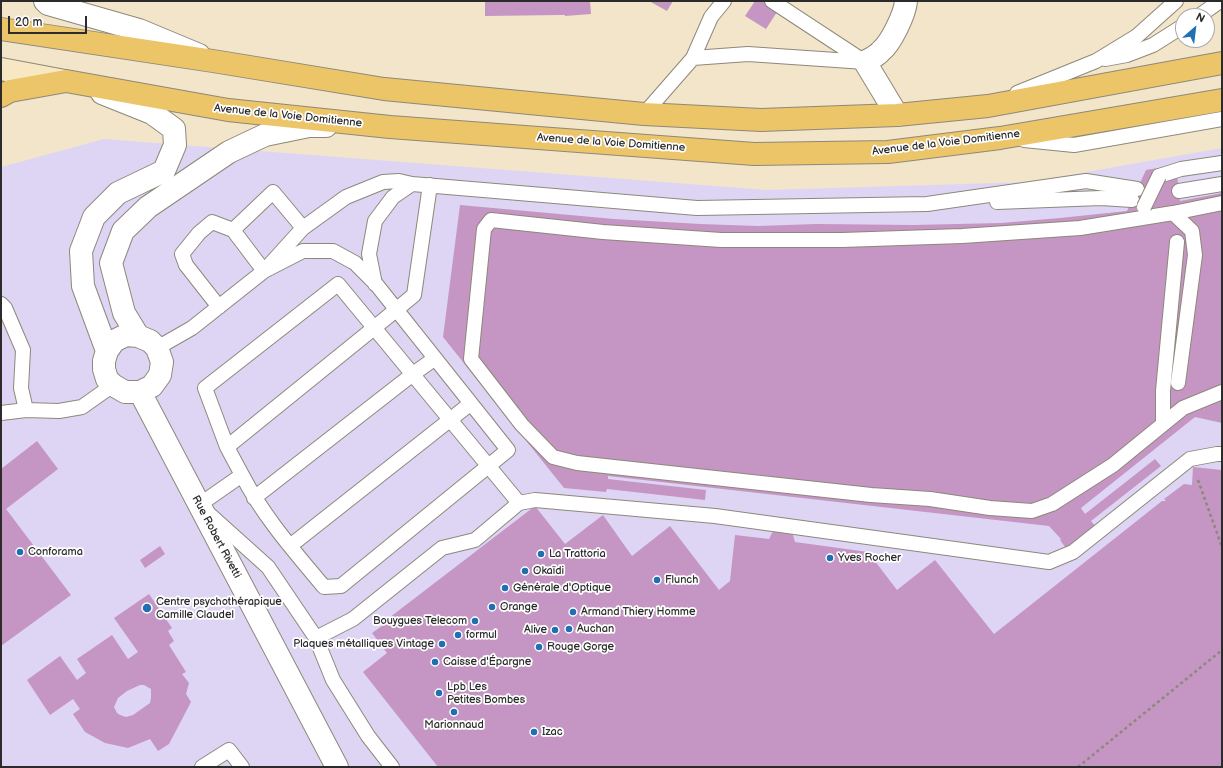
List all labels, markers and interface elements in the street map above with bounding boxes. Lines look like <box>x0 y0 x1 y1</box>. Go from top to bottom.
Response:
scale bar <box>10 8 89 34</box>
north arrow <box>1175 8 1215 48</box>
text: N <box>1194 10 1207 26</box>
text: 20 m <box>15 15 42 30</box>
street label: Avenue de la Voie Domitienne <box>213 102 363 130</box>
street label: Avenue de la Voie Domitienne <box>871 127 1021 159</box>
street label: Avenue de la Voie Domitienne <box>536 131 686 155</box>
street label: Rue Robert Rivetti <box>189 493 243 581</box>
place label: Conforama <box>28 545 83 559</box>
marker: Conforama <box>15 547 25 557</box>
place label: La Trattoria <box>549 547 606 561</box>
marker: La Trattoria <box>536 549 546 559</box>
place label: Yves Rocher <box>838 551 901 565</box>
marker: Yves Rocher <box>825 553 835 563</box>
place label: Okaïdi <box>533 564 564 578</box>
marker: Okaïdi <box>520 566 530 576</box>
place label: Flunch <box>665 573 698 587</box>
marker: Flunch <box>652 575 662 585</box>
place label: Générale d'Optique <box>513 581 611 595</box>
marker: Générale d'Optique <box>500 583 510 593</box>
place label: Centre psychothérapique Camille Claudel <box>156 595 282 621</box>
place label: Orange <box>500 600 537 614</box>
marker: Centre psychothérapique Camille Claudel <box>141 602 153 614</box>
marker: Orange <box>487 602 497 612</box>
place label: Armand Thiery Homme <box>581 605 695 619</box>
marker: Armand Thiery Homme <box>568 607 578 617</box>
place label: Bouygues Telecom <box>373 614 467 628</box>
marker: Bouygues Telecom <box>470 616 480 626</box>
place label: Auchan <box>577 622 614 636</box>
place label: Alive <box>524 623 547 637</box>
marker: Auchan <box>564 624 574 634</box>
marker: Alive <box>550 625 560 635</box>
place label: formul <box>466 628 497 642</box>
marker: formul <box>453 630 463 640</box>
place label: Plaques métalliques Vintage <box>293 637 434 651</box>
marker: Plaques métalliques Vintage <box>437 639 447 649</box>
place label: Rouge Gorge <box>547 640 614 654</box>
marker: Rouge Gorge <box>534 642 544 652</box>
place label: Caisse d'Épargne <box>443 655 531 669</box>
marker: Caisse d'Épargne <box>430 657 440 667</box>
place label: Lpb Les Petites Bombes <box>447 680 525 706</box>
marker: Lpb Les Petites Bombes <box>434 688 444 698</box>
marker: Marionnaud <box>449 707 459 717</box>
place label: Marionnaud <box>424 718 484 732</box>
place label: Izac <box>542 725 563 739</box>
marker: Izac <box>529 727 539 737</box>

